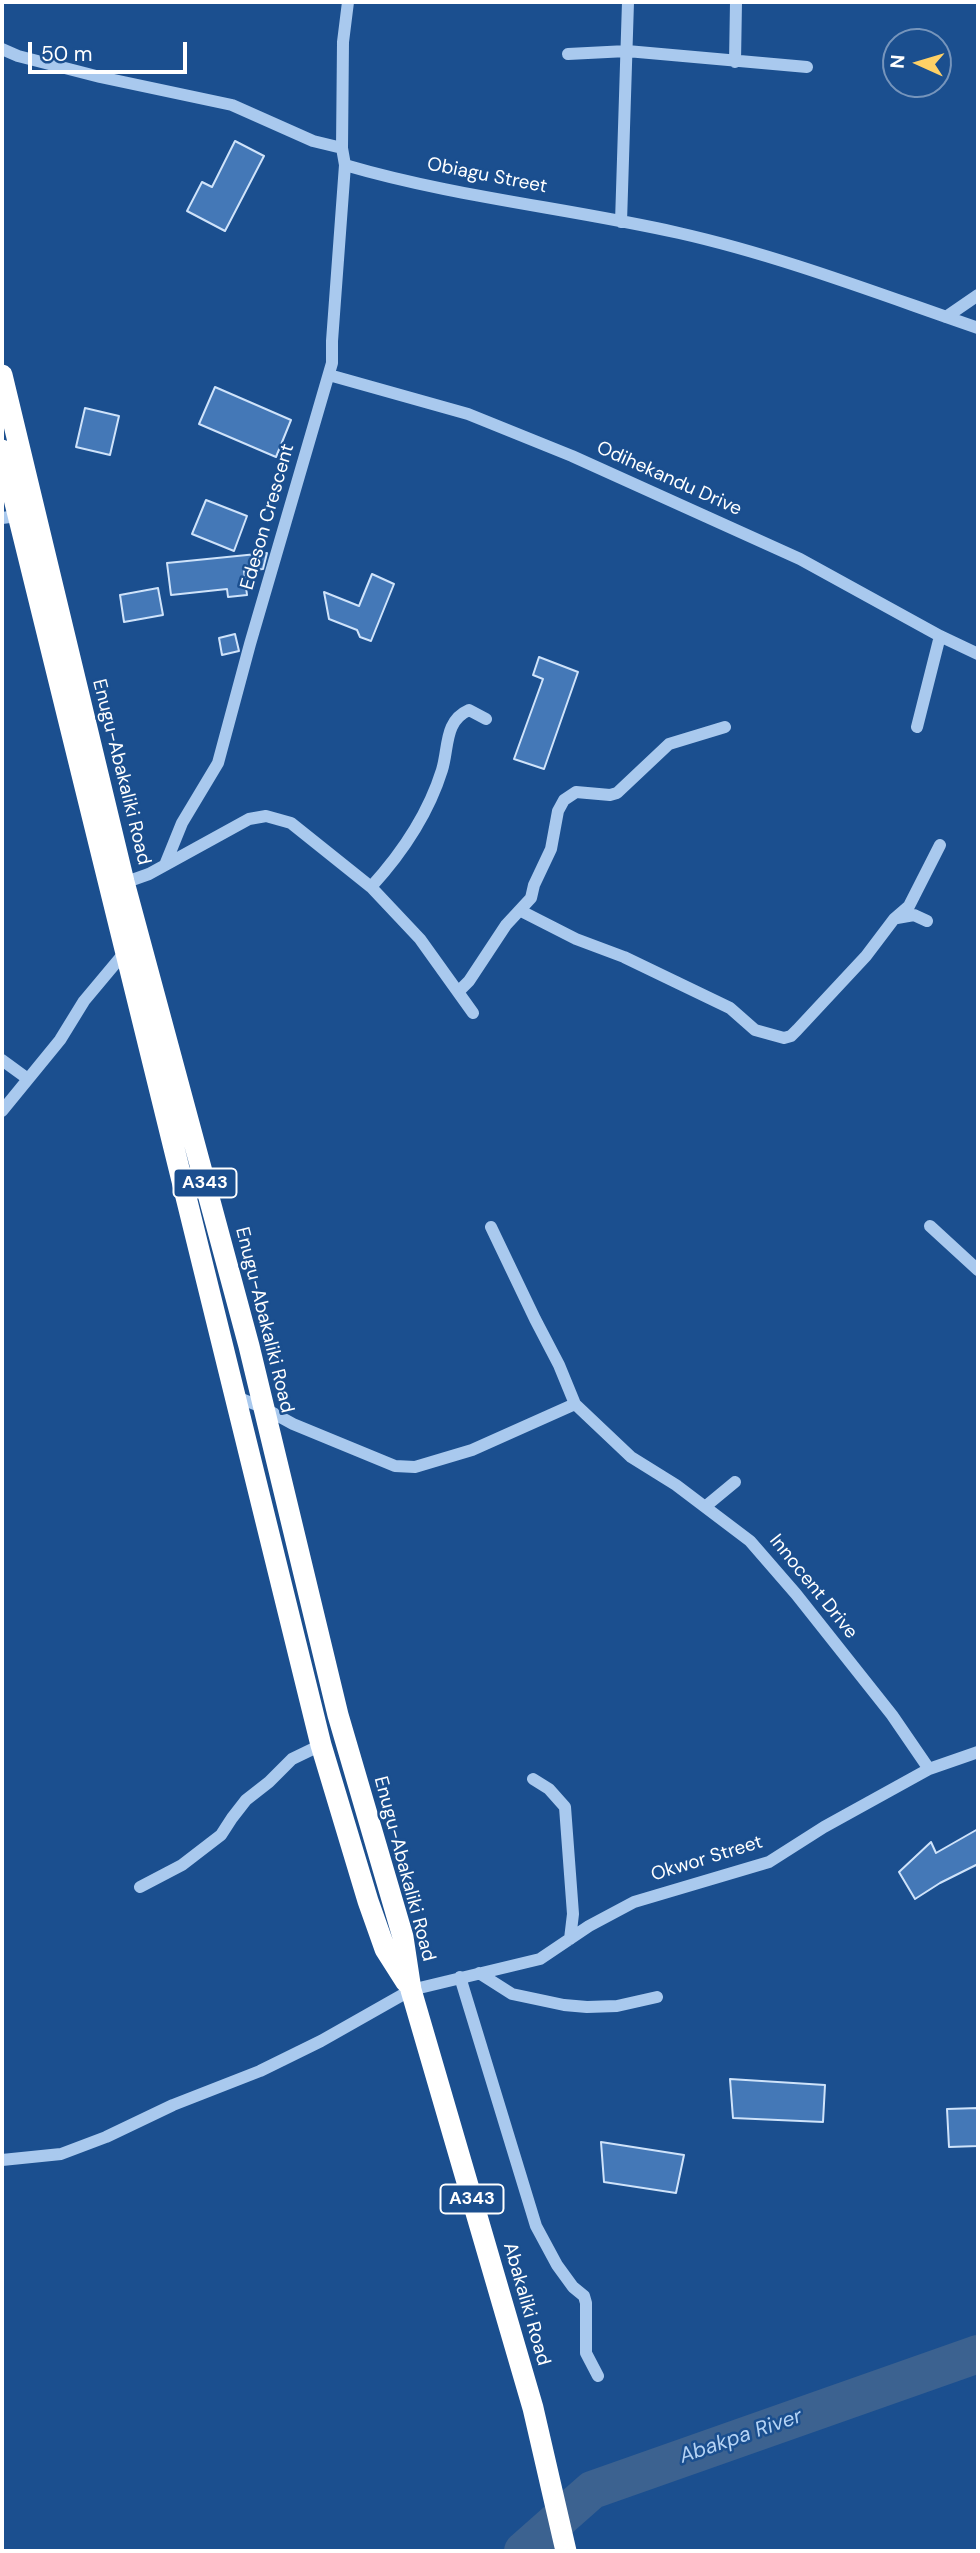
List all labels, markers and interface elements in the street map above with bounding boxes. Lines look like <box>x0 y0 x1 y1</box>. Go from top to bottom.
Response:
scale bar <box>32 28 191 72</box>
north arrow <box>882 28 952 98</box>
text: 50 m <box>41 40 92 68</box>
text: N <box>885 54 910 69</box>
street label: Obiagu Street <box>425 153 549 199</box>
street label: Odihekandu Drive <box>593 437 745 521</box>
street label: Edeson Crescent <box>236 441 300 593</box>
street label: Enugu-Abakaliki Road <box>87 677 155 867</box>
road number: A343 <box>174 1168 236 1198</box>
street label: Enugu-Abakaliki Road <box>230 1225 298 1415</box>
street label: Innocent Drive <box>764 1530 862 1644</box>
street label: Enugu-Abakaliki Road <box>368 1774 440 1964</box>
street label: Okwor Street <box>648 1831 766 1887</box>
road number: A343 <box>440 2185 504 2214</box>
street label: Abakaliki Road <box>498 2240 554 2368</box>
water label: Abakpa River <box>676 2404 806 2470</box>

